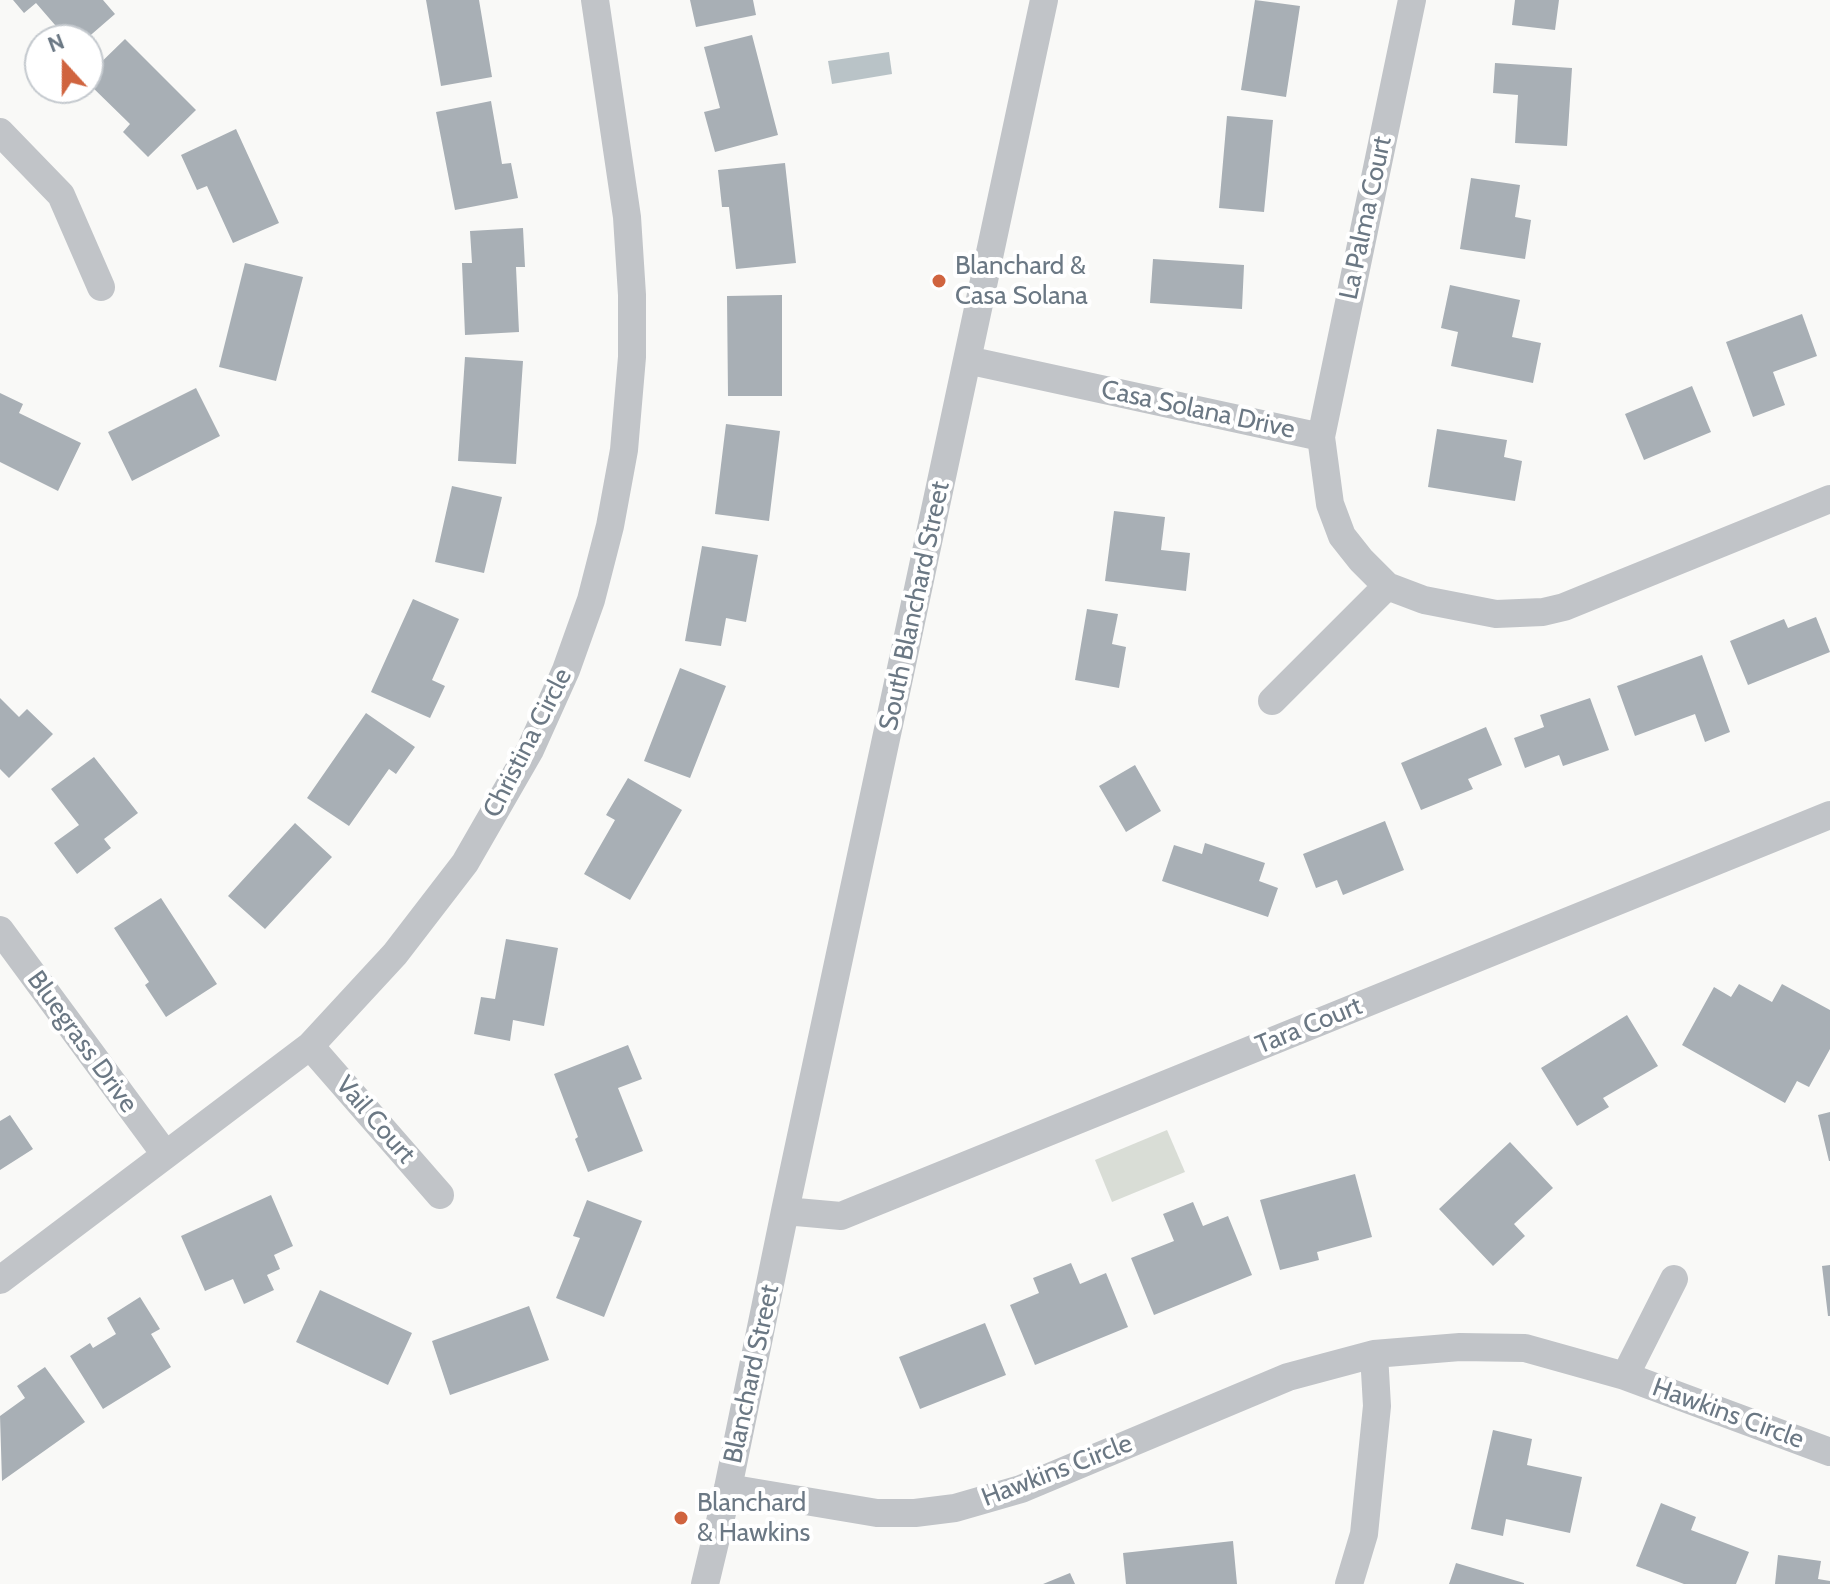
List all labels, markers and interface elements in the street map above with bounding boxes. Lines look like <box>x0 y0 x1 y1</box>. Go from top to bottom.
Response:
north arrow <box>24 24 104 104</box>
text: N <box>44 28 68 58</box>
street label: La Palma Court <box>1333 133 1399 303</box>
place label: Blanchard & Casa Solana <box>955 250 1088 312</box>
marker: Blanchard & Casa Solana <box>930 272 948 290</box>
street label: Casa Solana Drive <box>1098 374 1298 446</box>
street label: South Blanchard Street <box>873 479 957 733</box>
street label: Christina Circle <box>477 663 579 823</box>
street label: Bluegrass Drive <box>20 965 144 1119</box>
street label: Tara Court <box>1251 991 1367 1061</box>
street label: Vail Court <box>329 1070 421 1170</box>
street label: Blanchard Street <box>718 1282 786 1466</box>
street label: Hawkins Circle <box>1648 1372 1808 1456</box>
street label: Hawkins Circle <box>977 1428 1137 1514</box>
place label: Blanchard & Hawkins <box>697 1487 810 1548</box>
marker: Blanchard & Hawkins <box>672 1509 690 1527</box>

